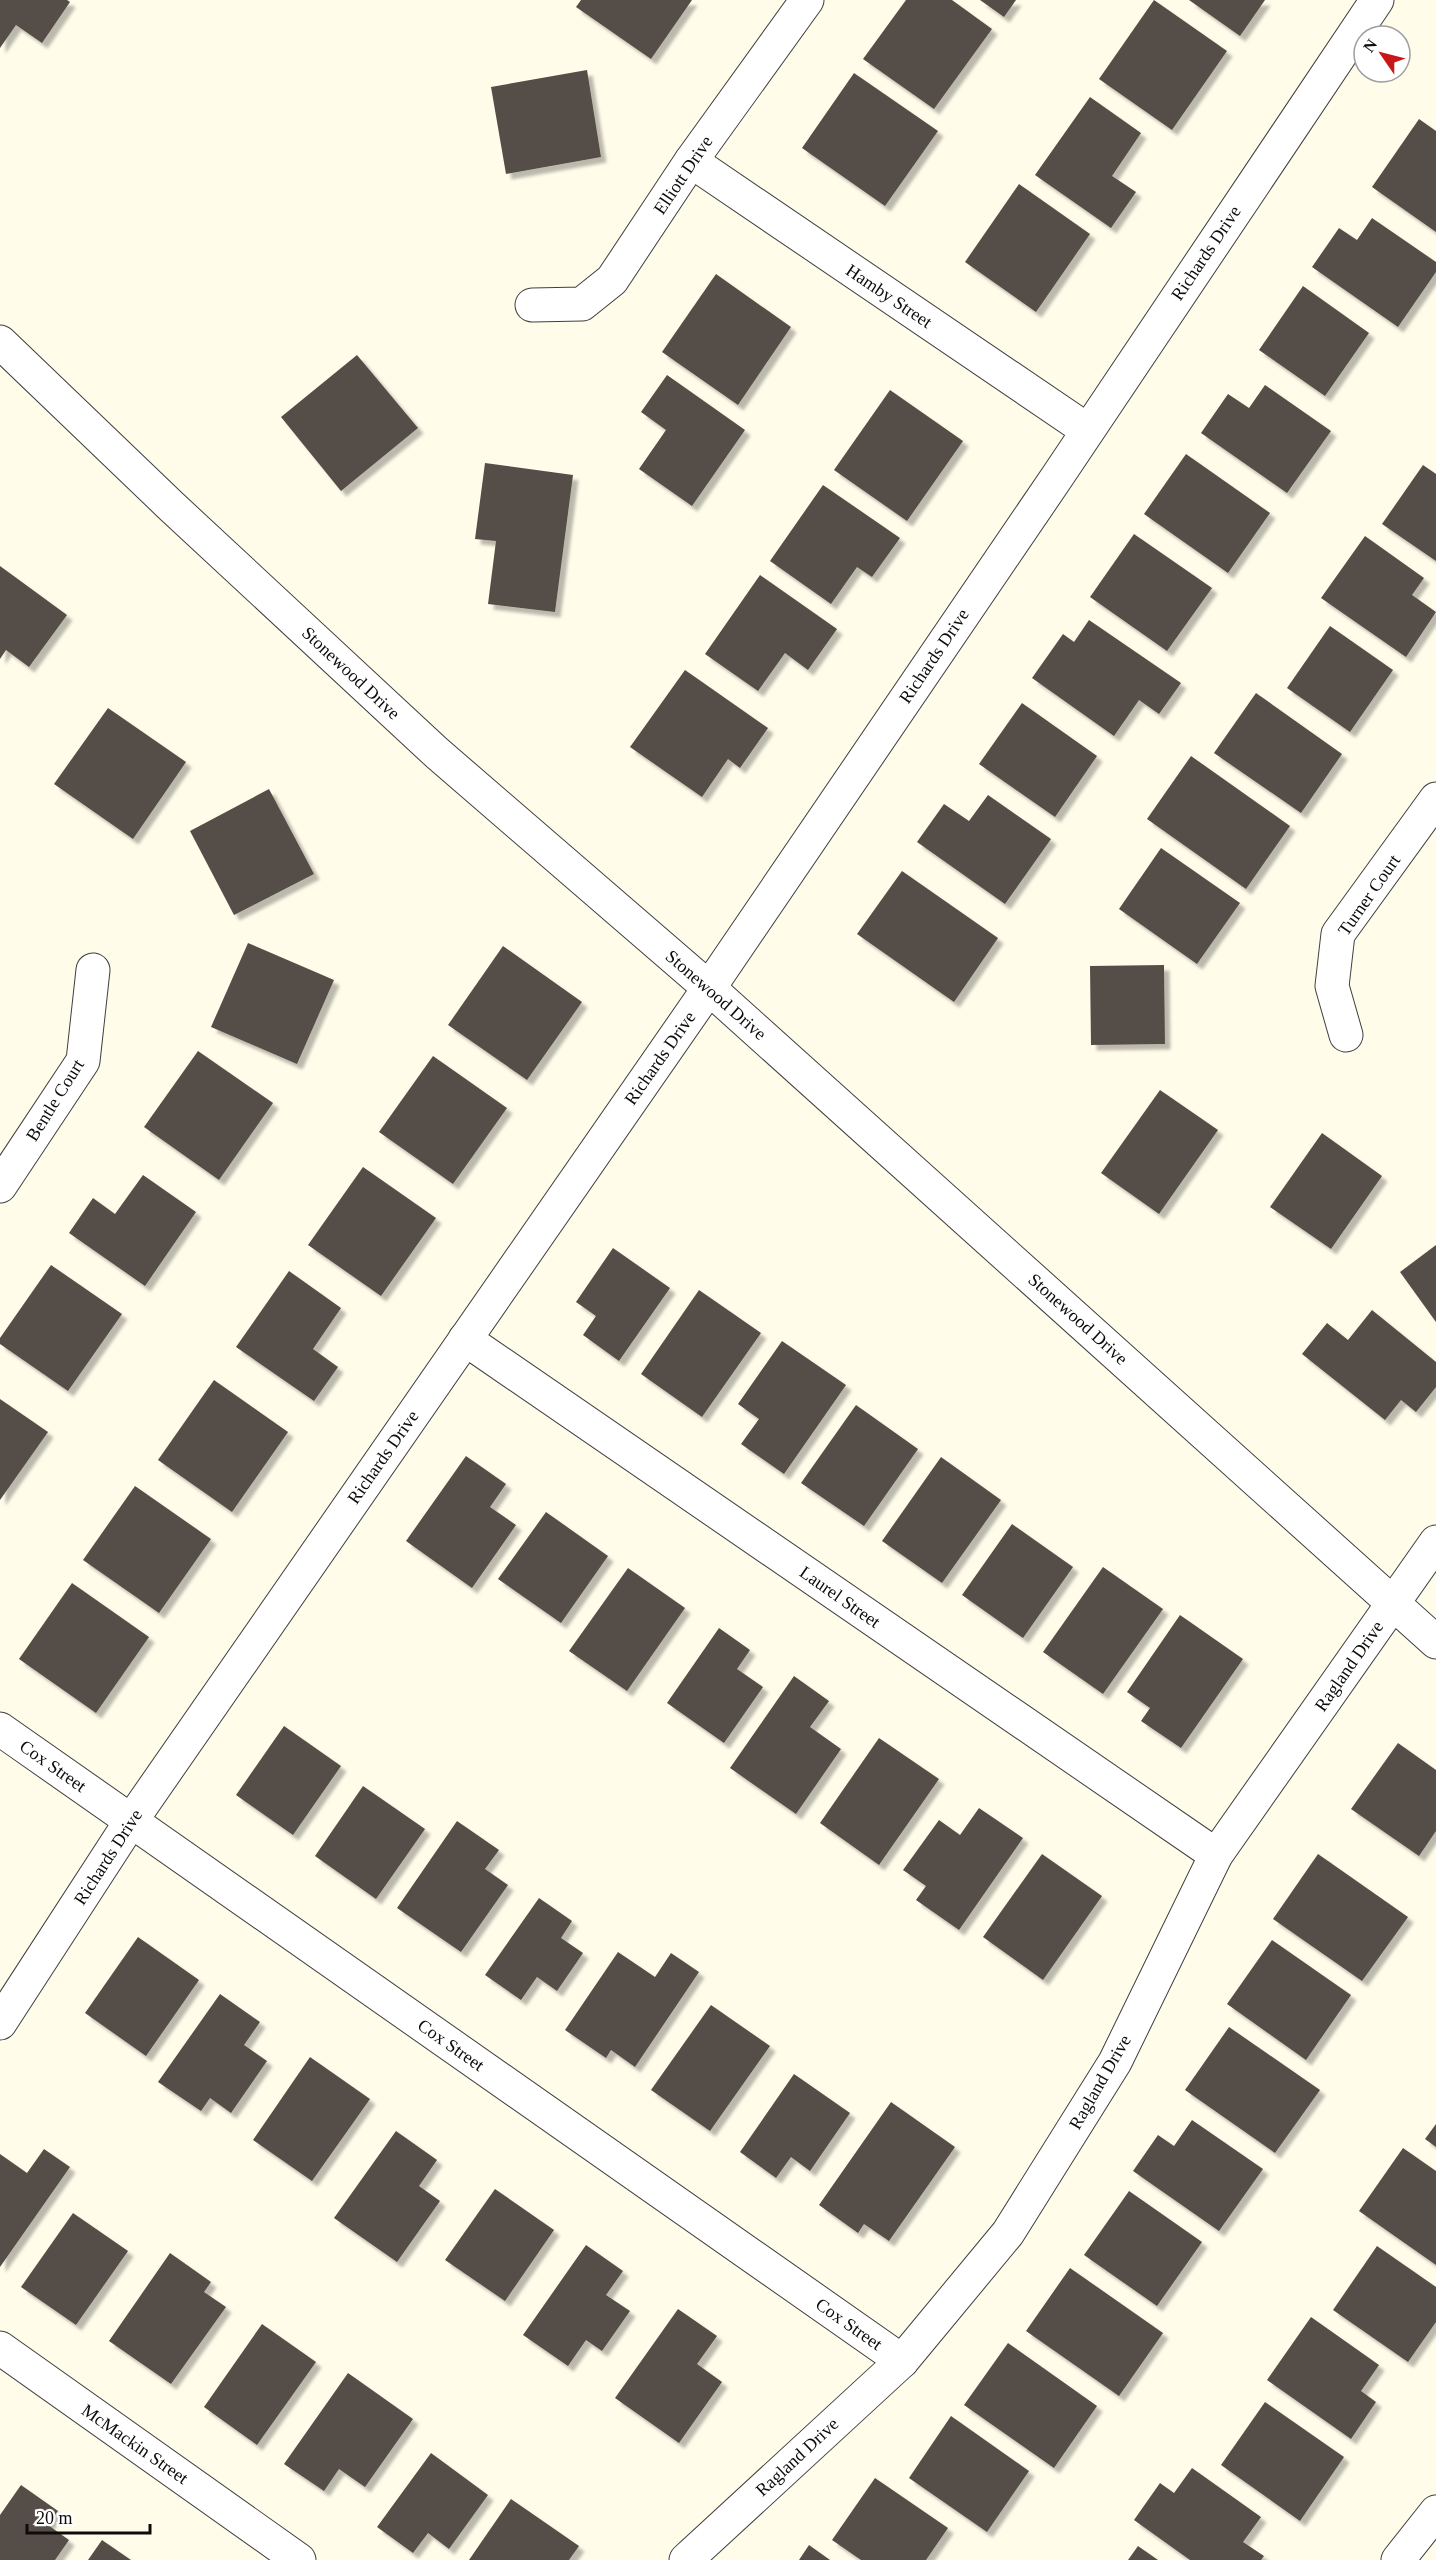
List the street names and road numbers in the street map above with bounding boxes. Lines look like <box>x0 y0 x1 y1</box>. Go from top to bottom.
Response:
street label: Elliott Drive <box>649 132 717 218</box>
street label: Richards Drive <box>1167 202 1245 304</box>
street label: Hamby Street <box>842 260 936 332</box>
street label: Richards Drive <box>895 605 973 707</box>
street label: Stonewood Drive <box>298 623 404 723</box>
street label: Turner Court <box>1334 851 1404 939</box>
street label: Stonewood Drive <box>662 946 770 1044</box>
street label: Richards Drive <box>620 1007 700 1109</box>
street label: Bentle Court <box>22 1055 88 1145</box>
street label: Stonewood Drive <box>1024 1269 1132 1369</box>
street label: Richards Drive <box>343 1406 423 1508</box>
street label: Laurel Street <box>796 1562 884 1632</box>
street label: Ragland Drive <box>1311 1617 1387 1715</box>
street label: Cox Street <box>16 1736 90 1796</box>
street label: Richards Drive <box>70 1806 146 1908</box>
street label: Cox Street <box>414 2015 488 2075</box>
street label: Ragland Drive <box>1065 2031 1135 2133</box>
street label: Cox Street <box>812 2294 886 2354</box>
street label: McMackin Street <box>78 2400 192 2488</box>
street label: Ragland Drive <box>752 2414 842 2500</box>

